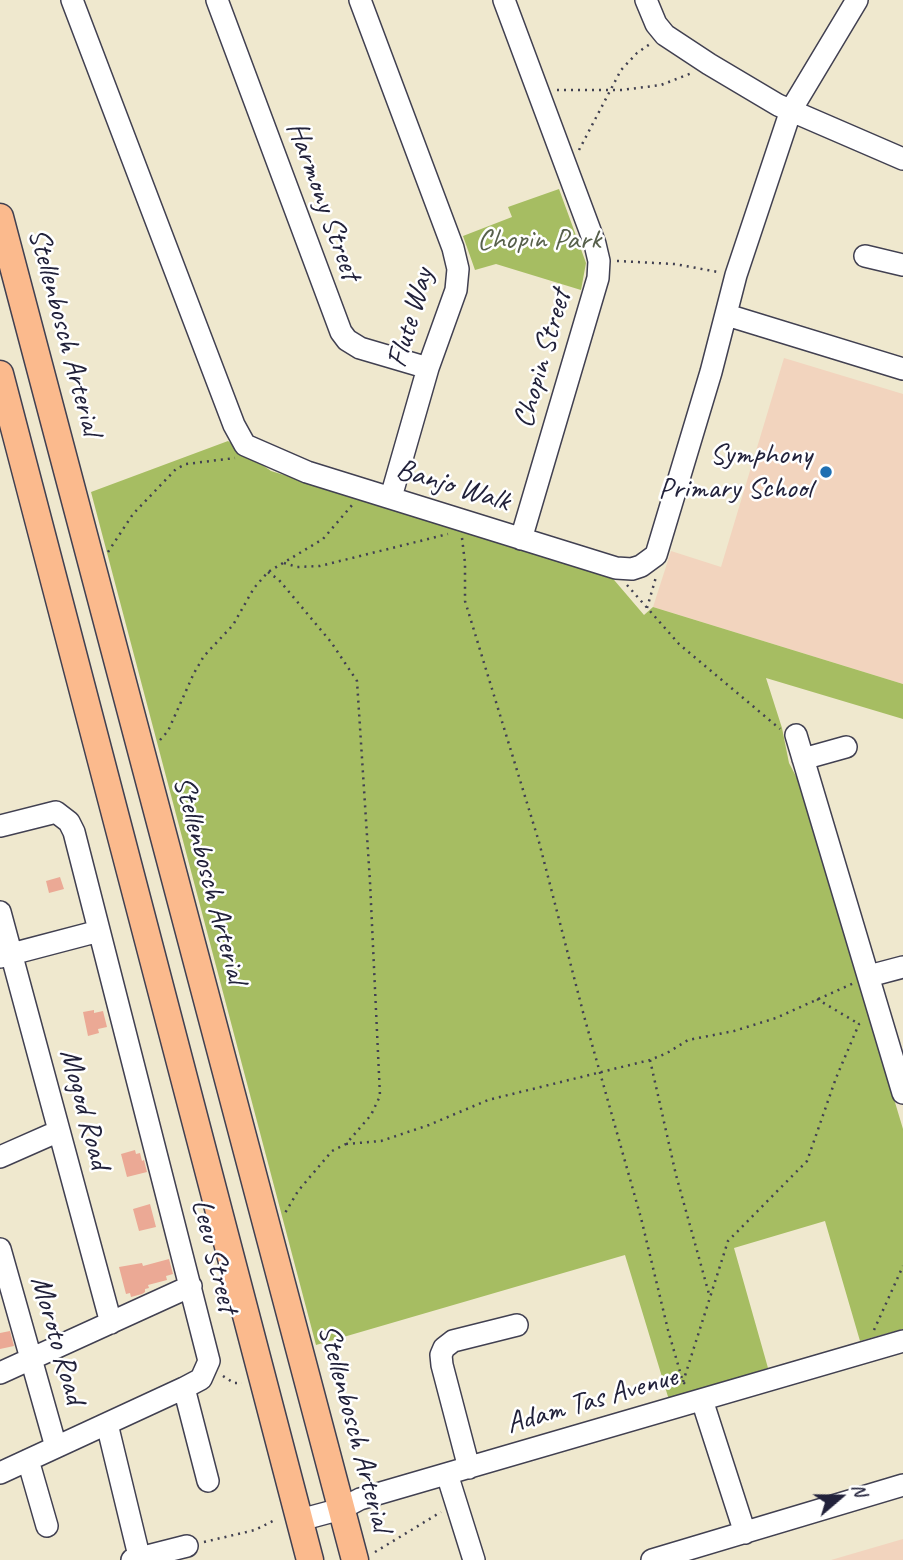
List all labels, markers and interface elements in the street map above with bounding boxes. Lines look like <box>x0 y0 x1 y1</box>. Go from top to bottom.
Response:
street label: Harmony Street <box>278 117 368 285</box>
park label: Chopin Park <box>477 222 601 258</box>
street label: Stellenbosch Arterial <box>19 225 109 439</box>
street label: Flute Way <box>380 264 442 372</box>
street label: Chopin Street <box>506 286 580 432</box>
place label: Symphony Primary School <box>658 437 812 508</box>
street label: Banjo Walk <box>392 452 514 520</box>
marker: Symphony Primary School <box>818 464 834 480</box>
street label: Stellenbosch Arterial <box>164 773 254 987</box>
street label: Mogod Road <box>51 1045 117 1173</box>
street label: Leeu Street <box>183 1195 245 1317</box>
street label: Moroto Road <box>22 1272 92 1408</box>
street label: Stellenbosch Arterial <box>309 1321 399 1535</box>
street label: Adam Tas Avenue <box>502 1359 682 1443</box>
north arrow <box>805 1462 875 1532</box>
text: N <box>846 1480 873 1499</box>

